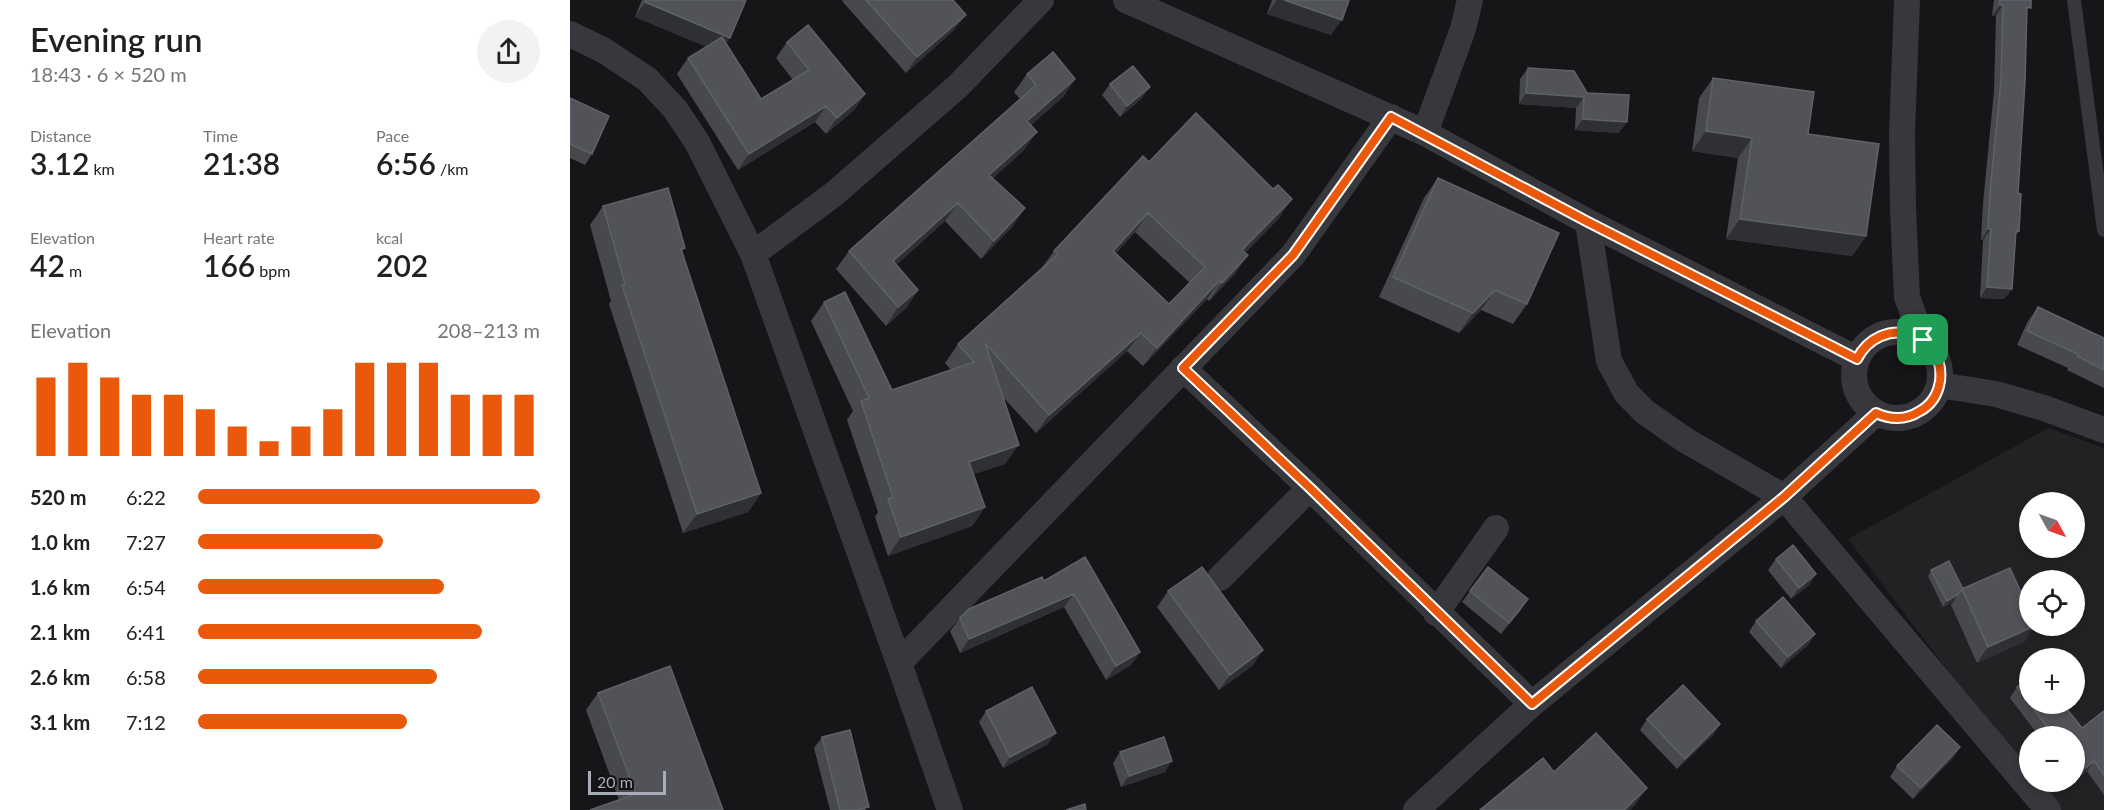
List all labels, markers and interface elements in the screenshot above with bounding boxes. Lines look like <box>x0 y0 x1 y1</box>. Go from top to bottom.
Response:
text: Evening run <box>30 19 203 59</box>
button: share <box>477 20 540 83</box>
text: 18:43 · 6 × 520 m <box>30 62 187 86</box>
text: Distance <box>30 126 91 145</box>
text: Time <box>203 126 238 145</box>
text: Pace <box>376 126 409 145</box>
text: 3.12 <box>30 145 89 181</box>
text: 21:38 <box>203 145 280 181</box>
text: 6:56 <box>376 145 436 181</box>
text: km <box>89 159 115 178</box>
text: /km <box>436 159 468 178</box>
text: Elevation <box>30 228 95 247</box>
text: Heart rate <box>203 228 275 247</box>
text: kcal <box>376 228 403 247</box>
text: 42 <box>30 247 65 283</box>
text: 166 <box>203 247 255 283</box>
text: 202 <box>376 247 428 283</box>
text: m <box>65 261 82 280</box>
text: bpm <box>255 261 290 280</box>
pin <box>1897 314 1948 365</box>
text: Elevation <box>30 318 111 342</box>
text: 208–213 m <box>437 318 540 342</box>
icon: arrive <box>1906 323 1939 356</box>
text: 520 m <box>30 485 86 509</box>
text: 6:22 <box>126 485 166 509</box>
north arrow <box>2019 492 2085 558</box>
map controls <box>2019 492 2085 792</box>
text: 1.0 km <box>30 530 90 554</box>
text: 7:27 <box>126 530 166 554</box>
button: locate <box>2019 570 2085 636</box>
text: 1.6 km <box>30 575 90 599</box>
text: 6:54 <box>126 575 166 599</box>
text: 2.1 km <box>30 620 90 644</box>
text: 6:41 <box>126 620 166 644</box>
button: + <box>2019 648 2085 714</box>
text: 2.6 km <box>30 665 90 689</box>
text: 6:58 <box>126 665 166 689</box>
text: 3.1 km <box>30 710 90 734</box>
text: 7:12 <box>126 710 166 734</box>
button: − <box>2019 726 2085 792</box>
scale bar <box>588 768 666 796</box>
text: 20 m <box>597 772 633 791</box>

